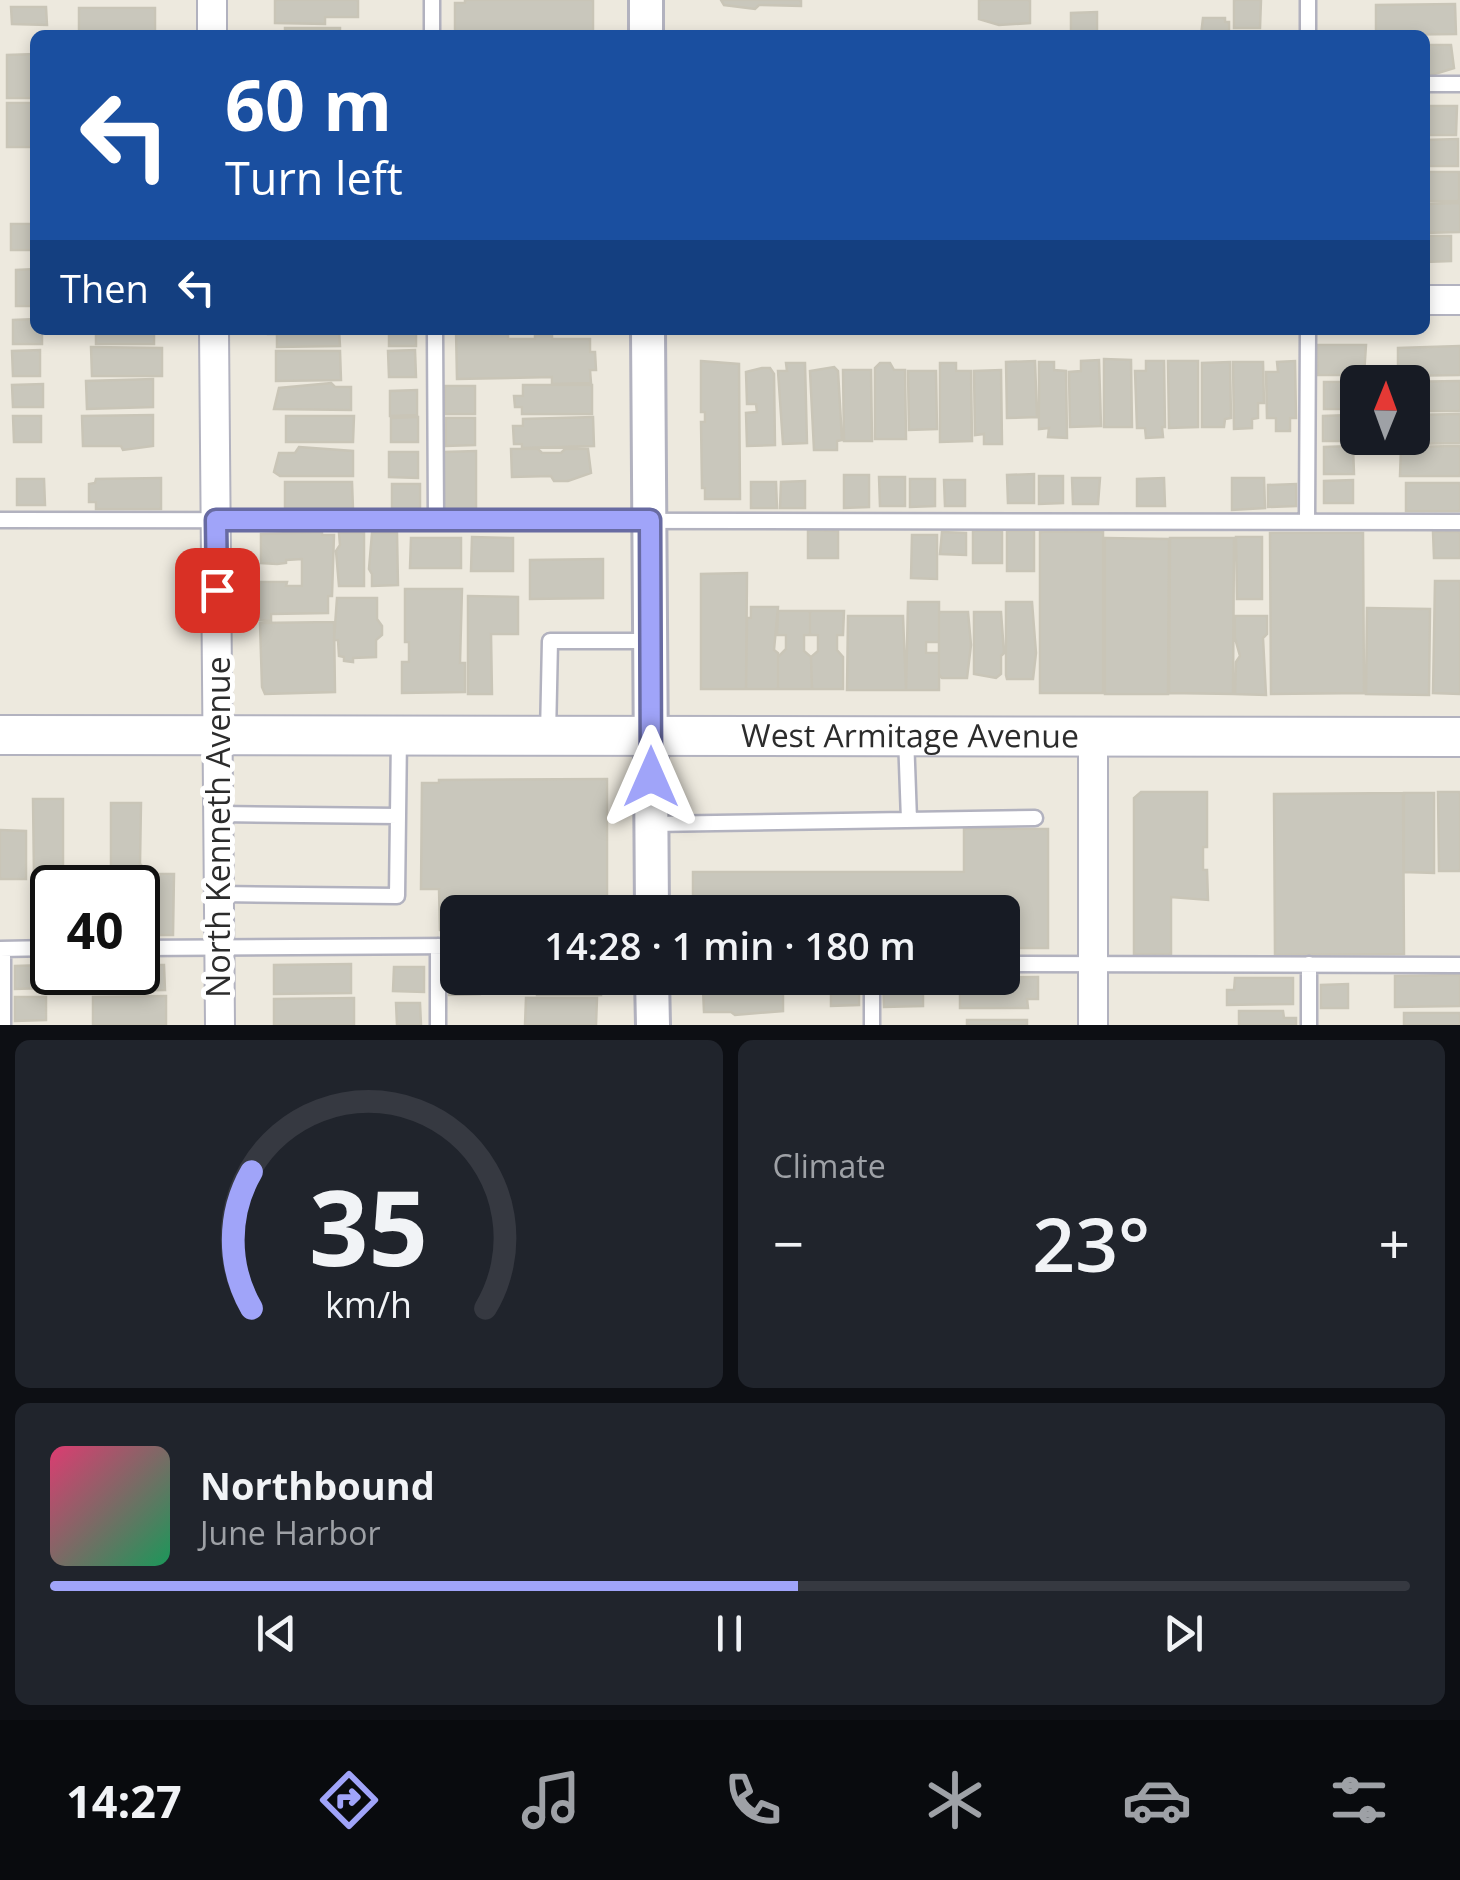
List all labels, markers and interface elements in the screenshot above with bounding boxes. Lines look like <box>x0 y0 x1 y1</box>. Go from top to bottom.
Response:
text: 60 m <box>225 56 392 152</box>
icon: left <box>60 70 190 200</box>
text: Turn left <box>225 147 403 208</box>
icon: left <box>169 260 224 315</box>
text: Then <box>60 262 149 314</box>
north arrow <box>1340 365 1430 455</box>
map controls <box>1340 365 1430 455</box>
pin <box>175 548 260 633</box>
icon: arrive <box>190 563 245 618</box>
street label: North Kenneth Avenue <box>196 656 239 998</box>
street label: West Armitage Avenue <box>741 713 1079 756</box>
position arrow <box>599 725 703 829</box>
speed limit sign: 40 <box>30 865 160 995</box>
text: 14:28 · 1 min · 180 m <box>544 919 916 971</box>
text: Climate <box>773 1144 886 1187</box>
text: 35 <box>309 1155 428 1296</box>
text: 23° <box>1032 1192 1150 1294</box>
text: − <box>773 1205 804 1280</box>
text: + <box>1379 1205 1410 1280</box>
text: km/h <box>325 1280 412 1328</box>
text: Northbound <box>200 1459 435 1511</box>
text: June Harbor <box>200 1511 380 1554</box>
icon: previous <box>249 1606 304 1661</box>
icon: pause <box>702 1606 757 1661</box>
icon: next <box>1156 1606 1211 1661</box>
icon: directions <box>314 1765 384 1835</box>
icon: music <box>516 1765 586 1835</box>
icon: phone <box>718 1765 788 1835</box>
icon: climate <box>920 1765 990 1835</box>
icon: car <box>1122 1765 1192 1835</box>
icon: filters <box>1324 1765 1394 1835</box>
text: 14:27 <box>66 1770 182 1831</box>

